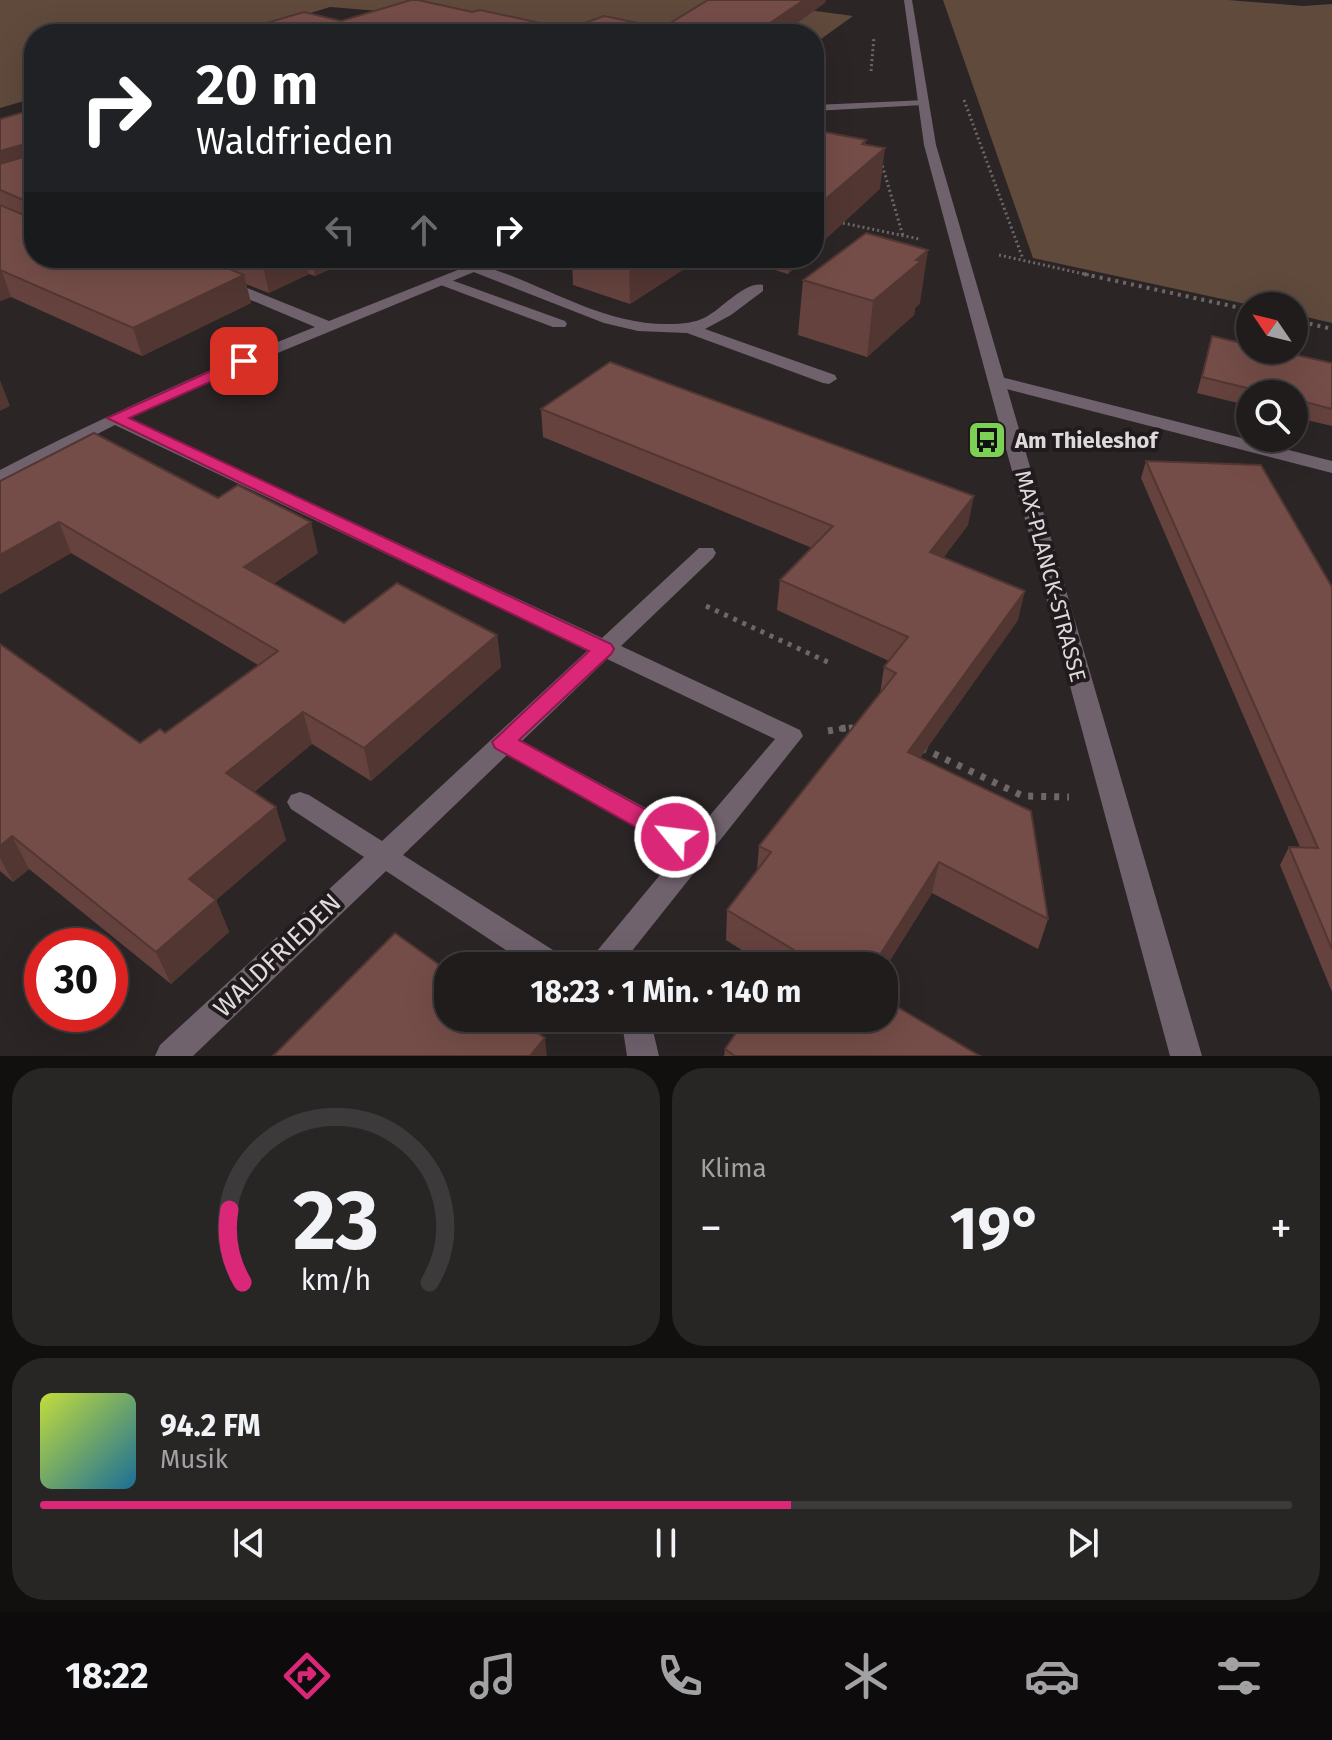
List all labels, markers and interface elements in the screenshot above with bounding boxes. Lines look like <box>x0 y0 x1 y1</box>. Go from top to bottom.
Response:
text: 20 m <box>196 52 318 119</box>
icon: right <box>64 56 168 160</box>
text: Waldfrieden <box>196 120 394 164</box>
icon: left <box>318 208 362 252</box>
icon: ahead <box>402 208 446 252</box>
icon: right <box>486 208 530 252</box>
north arrow <box>1236 292 1308 364</box>
map controls <box>1236 292 1308 452</box>
pin <box>210 327 278 395</box>
icon: arrive <box>222 339 266 383</box>
button: search <box>1236 380 1308 452</box>
bus stop icon: Am Thieleshof <box>966 419 1008 461</box>
place label: Am Thieleshof <box>1014 427 1159 454</box>
street label: MAX-PLANCK-STRASSE <box>1009 467 1092 685</box>
position arrow <box>633 795 717 879</box>
street label: WALDFRIEDEN <box>207 887 347 1024</box>
speed limit sign: 30 <box>24 928 128 1032</box>
text: 18:23 · 1 Min. · 140 m <box>531 974 801 1010</box>
text: Klima <box>700 1153 767 1184</box>
text: 23 <box>293 1171 379 1271</box>
text: 19° <box>950 1193 1042 1265</box>
text: − <box>700 1202 722 1255</box>
text: + <box>1270 1202 1292 1255</box>
text: km/h <box>301 1263 371 1298</box>
text: 94.2 FM <box>160 1408 261 1444</box>
text: Musik <box>160 1444 228 1475</box>
icon: previous <box>227 1521 271 1565</box>
icon: pause <box>644 1521 688 1565</box>
icon: next <box>1061 1521 1105 1565</box>
icon: directions <box>279 1648 335 1704</box>
icon: music <box>465 1648 521 1704</box>
icon: phone <box>652 1648 708 1704</box>
icon: climate <box>838 1648 894 1704</box>
icon: car <box>1024 1648 1080 1704</box>
icon: filters <box>1211 1648 1267 1704</box>
text: 18:22 <box>65 1654 149 1698</box>

